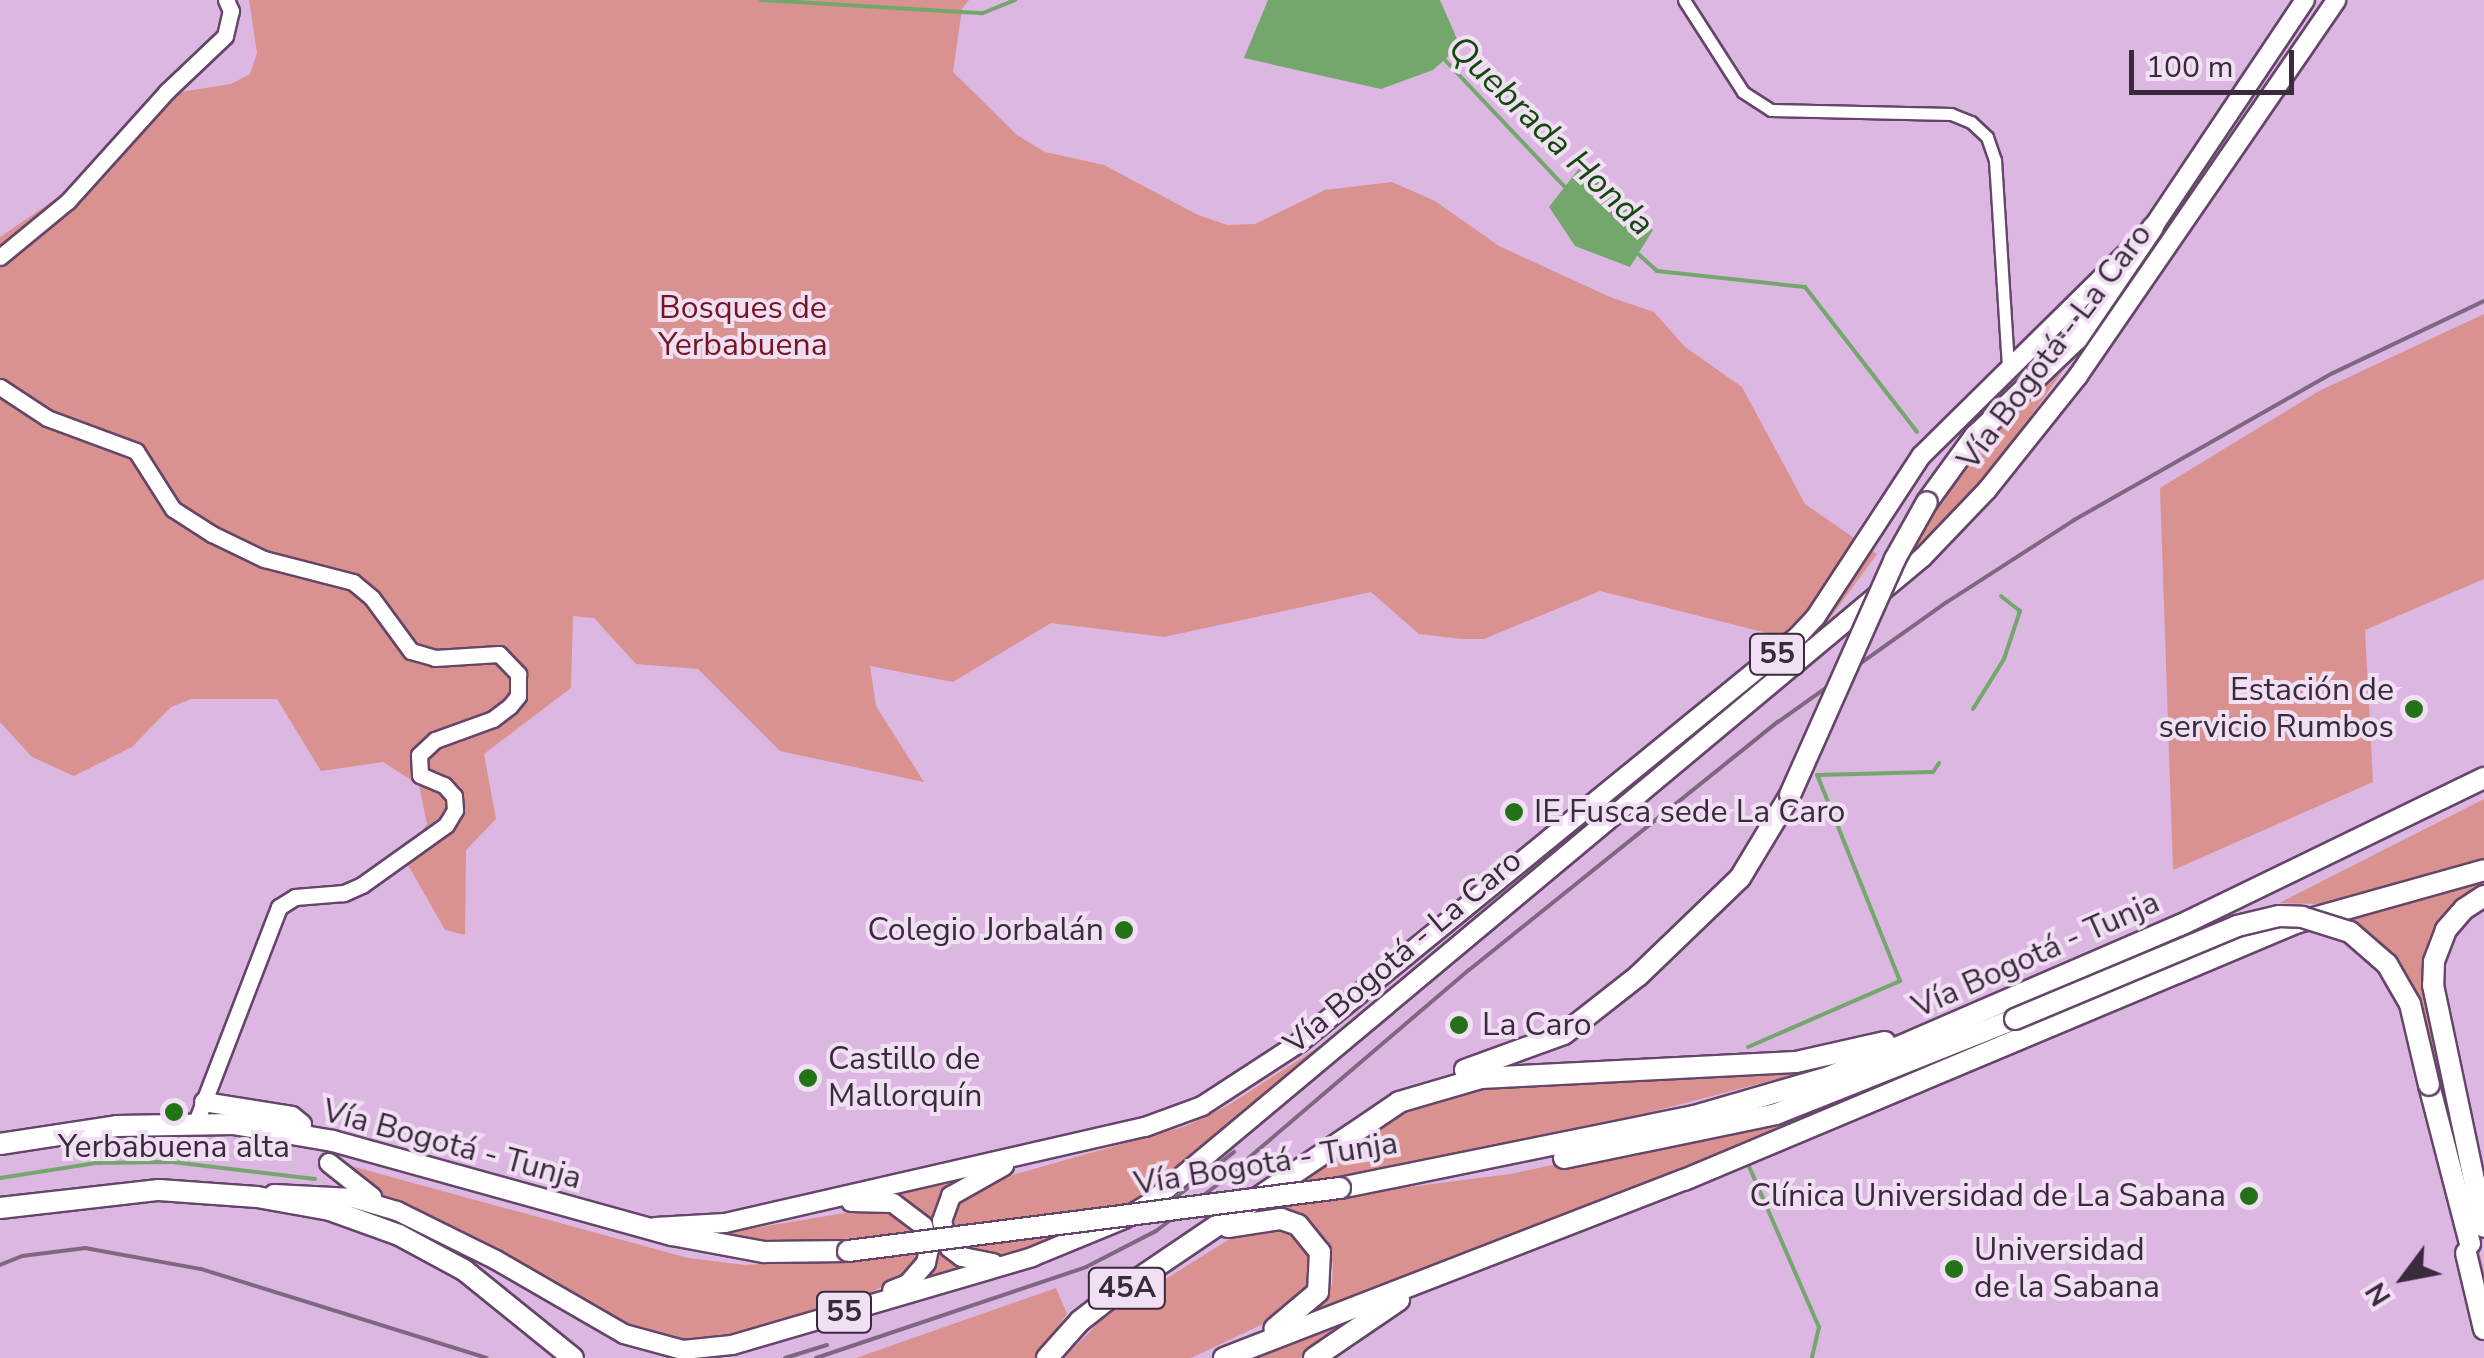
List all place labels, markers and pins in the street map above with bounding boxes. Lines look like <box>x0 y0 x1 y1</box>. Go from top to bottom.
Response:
place label: Estación de servicio Rumbos <box>2158 672 2394 747</box>
marker: Estación de servicio Rumbos <box>2403 698 2425 720</box>
place label: IE Fusca sede La Caro <box>1534 793 1845 831</box>
marker: IE Fusca sede La Caro <box>1503 801 1525 823</box>
place label: Colegio Jorbalán <box>867 911 1104 949</box>
marker: Colegio Jorbalán <box>1113 919 1135 941</box>
place label: La Caro <box>1482 1006 1592 1044</box>
marker: La Caro <box>1446 1012 1472 1038</box>
place label: Castillo de Mallorquín <box>828 1041 982 1116</box>
marker: Castillo de Mallorquín <box>797 1067 819 1089</box>
marker: Yerbabuena alta <box>163 1101 185 1123</box>
place label: Yerbabuena alta <box>58 1128 290 1166</box>
place label: Clínica Universidad de La Sabana <box>1749 1177 2226 1215</box>
marker: Clínica Universidad de La Sabana <box>2236 1183 2262 1209</box>
place label: Universidad de la Sabana <box>1974 1232 2160 1307</box>
marker: Universidad de la Sabana <box>1943 1258 1965 1280</box>

